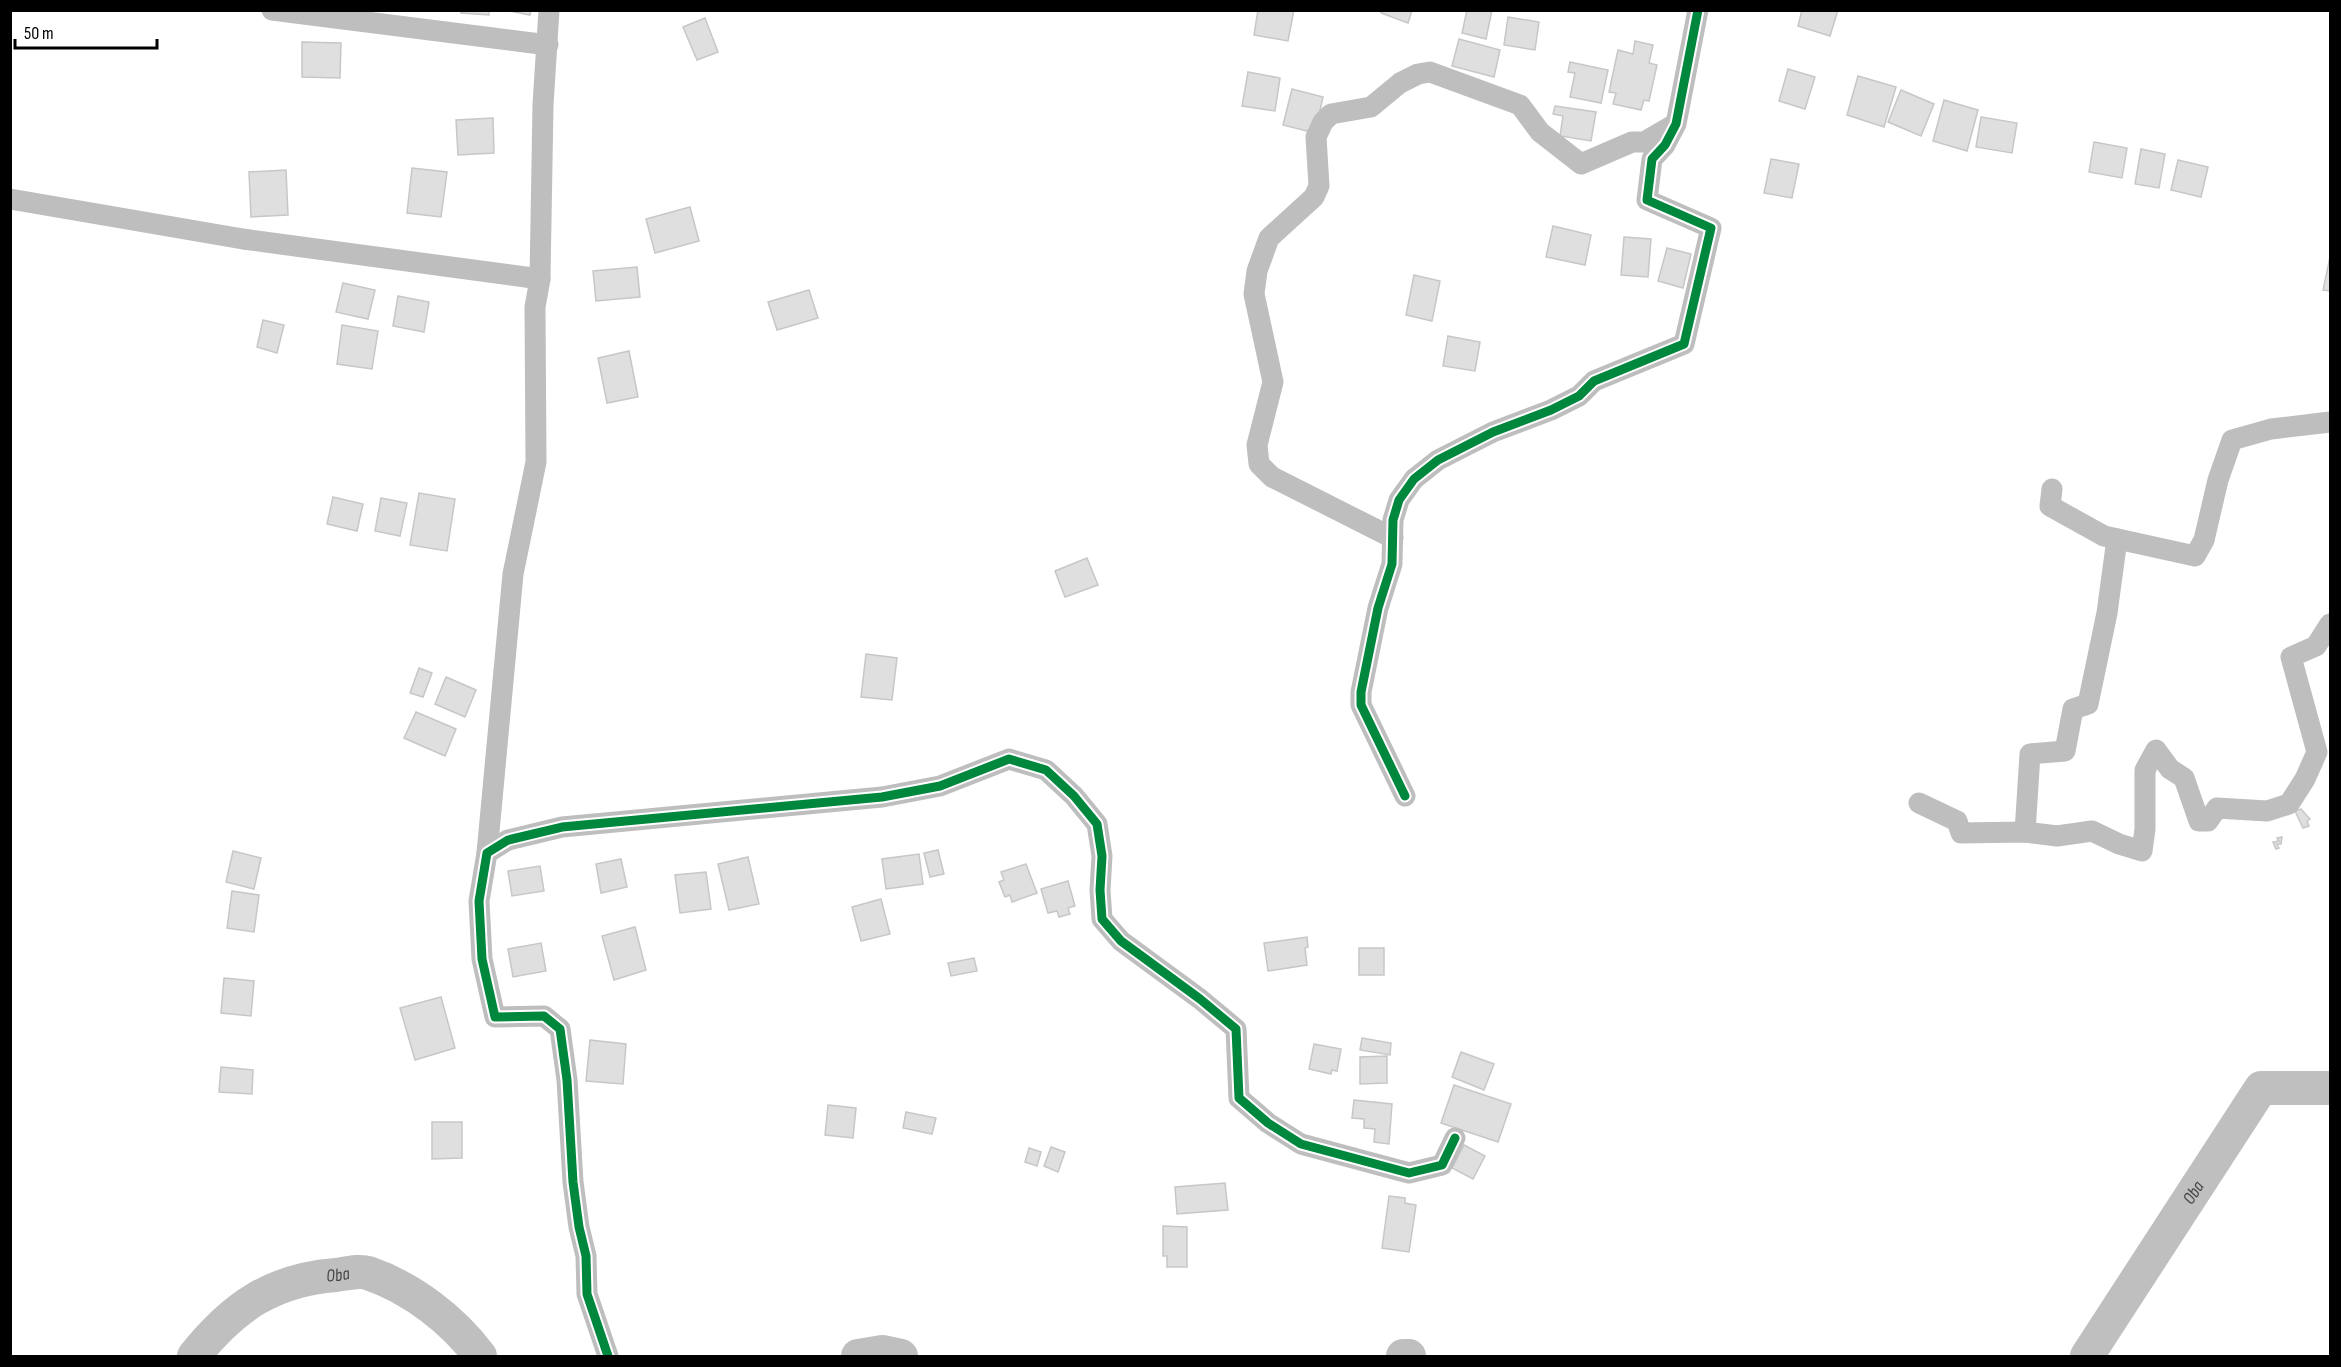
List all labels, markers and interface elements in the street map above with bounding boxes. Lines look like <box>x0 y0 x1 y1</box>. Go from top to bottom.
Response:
scale bar <box>15 12 158 50</box>
text: 50 m <box>24 23 54 44</box>
water label: Oba <box>2178 1177 2209 1208</box>
water label: Oba <box>325 1263 352 1287</box>

